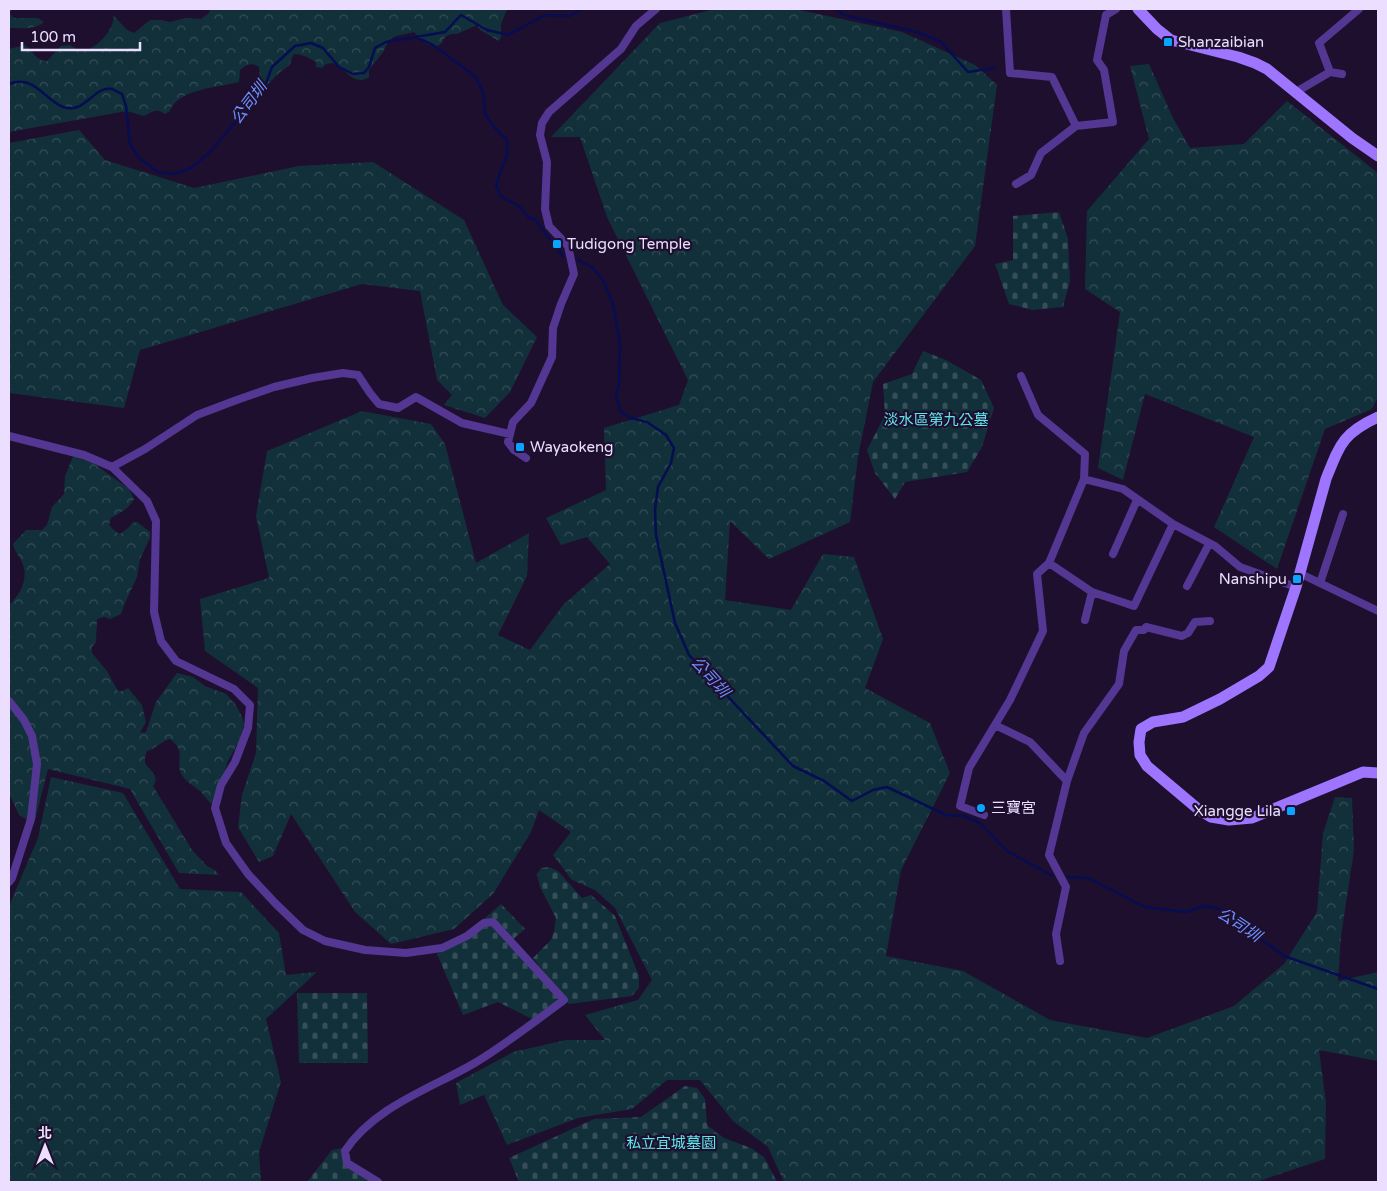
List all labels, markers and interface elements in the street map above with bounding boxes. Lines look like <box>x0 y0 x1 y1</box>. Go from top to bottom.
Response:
scale bar <box>22 20 140 52</box>
text: 100 m <box>30 28 76 46</box>
place label: Shanzaibian <box>1178 33 1264 51</box>
marker: Shanzaibian <box>1162 36 1174 48</box>
water label: 公司圳 <box>227 76 273 128</box>
place label: Tudigong Temple <box>567 235 691 253</box>
marker: Tudigong Temple <box>551 238 563 250</box>
park label: 淡水區第九公墓 <box>883 411 989 429</box>
place label: Wayaokeng <box>530 438 614 456</box>
marker: Wayaokeng <box>514 441 526 453</box>
place label: Nanshipu <box>1219 570 1287 588</box>
marker: Nanshipu <box>1291 573 1303 585</box>
water label: 公司圳 <box>687 652 735 703</box>
place label: 三寶宮 <box>991 799 1036 817</box>
marker: 三寶宮 <box>975 802 987 814</box>
place label: Xiangge Lila <box>1194 802 1281 820</box>
marker: Xiangge Lila <box>1285 805 1297 817</box>
water label: 公司圳 <box>1213 904 1266 948</box>
north arrow <box>20 1121 70 1171</box>
text: 北 <box>38 1125 52 1142</box>
park label: 私立宜城墓園 <box>626 1134 716 1152</box>

